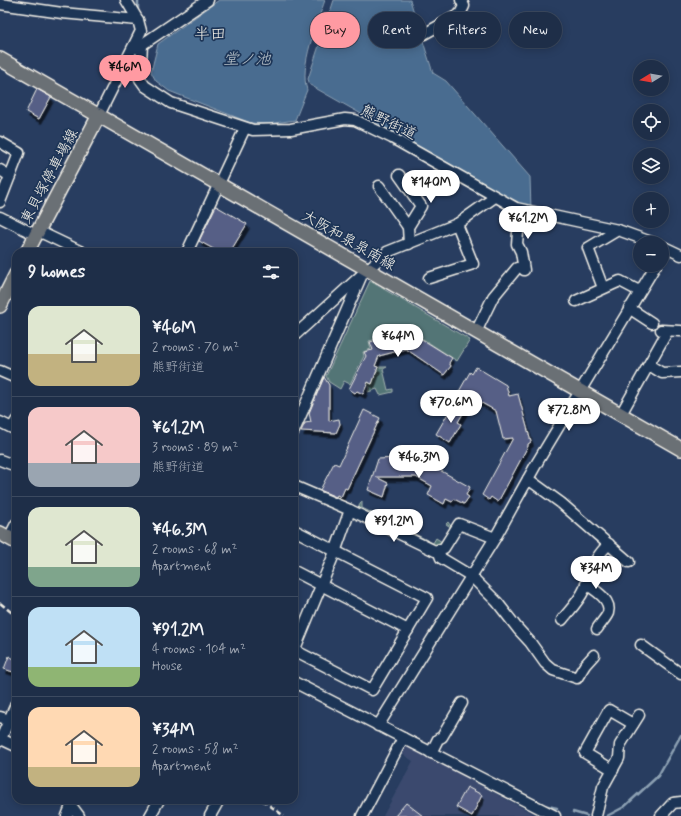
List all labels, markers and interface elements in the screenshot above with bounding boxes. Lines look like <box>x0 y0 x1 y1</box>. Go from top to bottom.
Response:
chip: Buy <box>310 12 360 48</box>
chip: Rent <box>368 12 426 48</box>
chip: Filters <box>434 12 501 48</box>
chip: New <box>509 12 562 48</box>
district label: 半田 <box>194 24 226 45</box>
water label: 堂ノ池 <box>223 49 272 70</box>
pin: ¥46M <box>101 55 149 89</box>
text: ¥46M <box>108 59 142 76</box>
north arrow <box>633 60 669 96</box>
map controls <box>633 60 669 272</box>
street label: 熊野街道 <box>357 101 420 145</box>
button: locate <box>633 104 669 140</box>
street label: 東貝塚停車場線 <box>16 125 83 228</box>
button: layers <box>633 148 669 184</box>
pin: ¥140M <box>403 170 459 204</box>
text: ¥140M <box>411 174 451 191</box>
button: + <box>633 192 669 228</box>
street label: 大阪和泉泉南線 <box>298 206 399 276</box>
pin: ¥61.2M <box>495 206 561 240</box>
text: ¥61.2M <box>508 210 548 227</box>
button: − <box>633 236 669 272</box>
text: 9 homes <box>28 261 85 283</box>
icon: filters <box>260 261 282 283</box>
text: ¥46M <box>152 317 196 339</box>
icon: home <box>60 322 108 370</box>
pin: ¥64M <box>374 324 422 358</box>
text: ¥64M <box>381 328 415 345</box>
text: 2 rooms · 70 m² <box>152 339 239 356</box>
text: 熊野街道 <box>152 359 204 376</box>
pin: ¥70.6M <box>418 390 484 424</box>
text: ¥70.6M <box>429 394 473 411</box>
pin: ¥72.8M <box>536 398 602 432</box>
text: ¥72.8M <box>547 402 591 419</box>
text: ¥61.2M <box>152 417 205 439</box>
icon: home <box>60 423 108 471</box>
text: 3 rooms · 89 m² <box>152 439 238 456</box>
pin: ¥46.3M <box>386 445 452 479</box>
text: ¥46.3M <box>398 449 440 466</box>
text: 熊野街道 <box>152 459 204 476</box>
pin: ¥91.2M <box>361 509 427 543</box>
text: ¥91.2M <box>374 513 414 530</box>
text: ¥46.3M <box>152 519 207 541</box>
icon: home <box>60 523 108 571</box>
text: 2 rooms · 68 m² <box>152 541 237 558</box>
pin: ¥34M <box>572 556 620 590</box>
text: Apartment <box>152 558 211 575</box>
text: ¥34M <box>580 560 612 577</box>
text: ¥91.2M <box>152 619 204 641</box>
icon: home <box>60 623 108 671</box>
text: 4 rooms · 104 m² <box>152 641 246 658</box>
text: House <box>152 658 183 675</box>
text: ¥34M <box>152 719 195 741</box>
icon: home <box>60 723 108 771</box>
text: 2 rooms · 58 m² <box>152 741 239 758</box>
text: Apartment <box>152 758 211 775</box>

